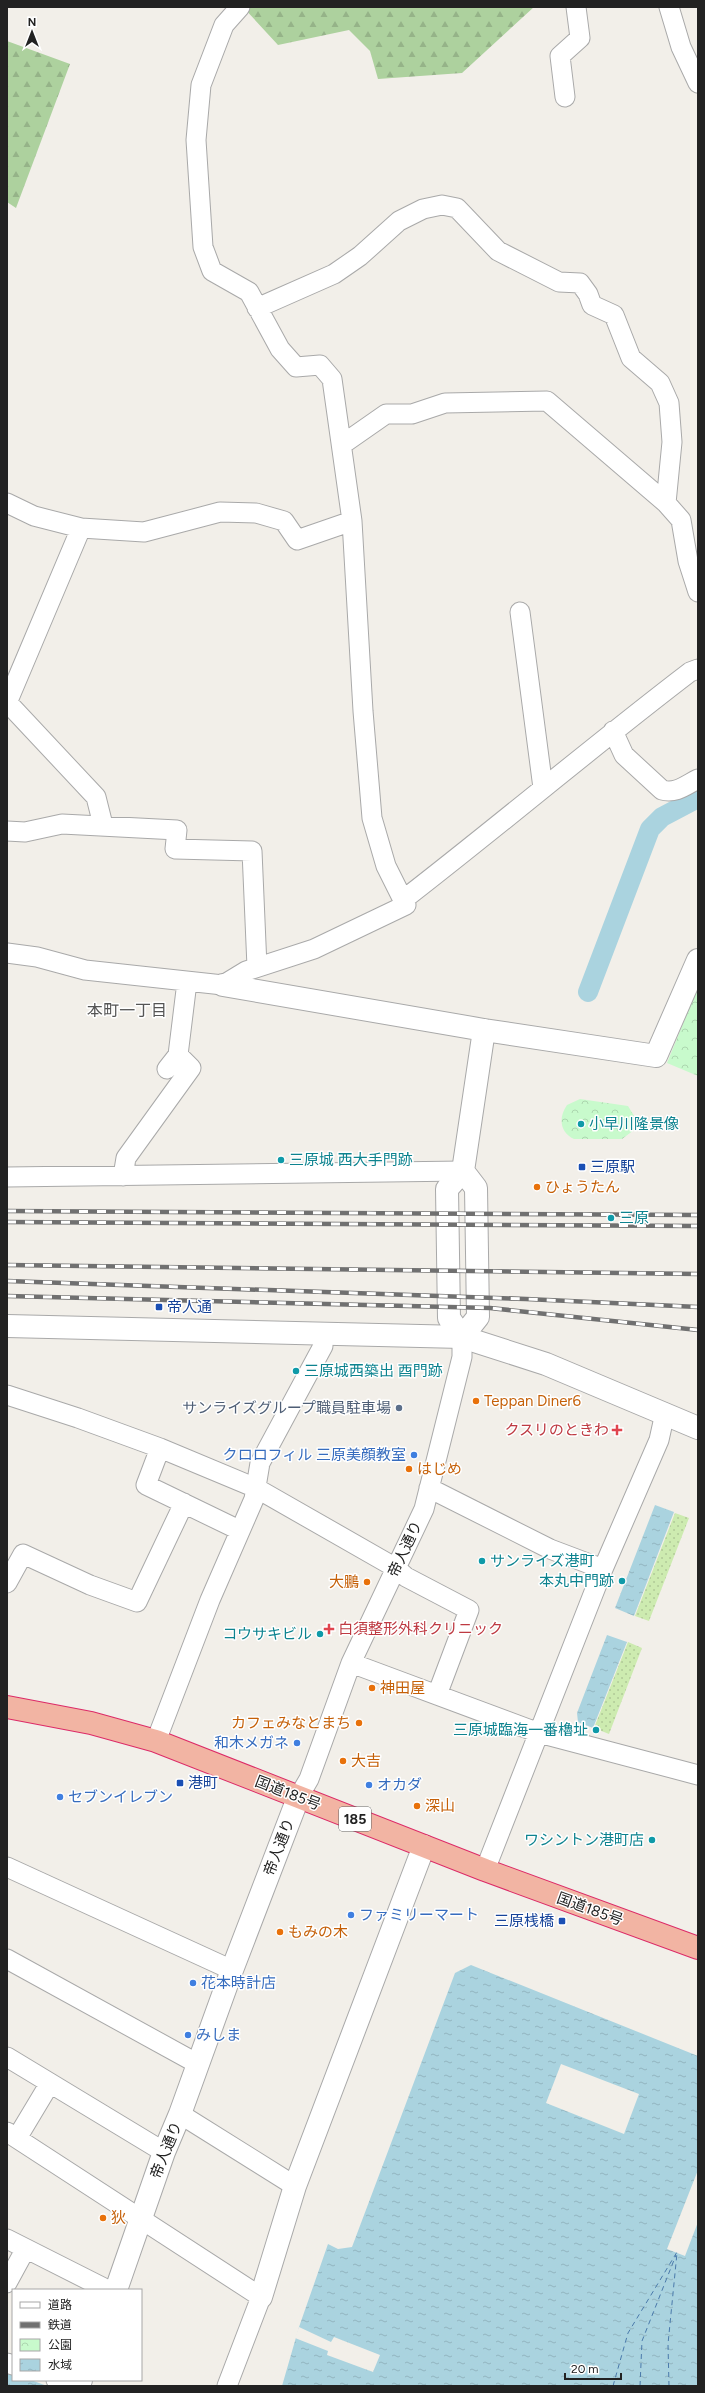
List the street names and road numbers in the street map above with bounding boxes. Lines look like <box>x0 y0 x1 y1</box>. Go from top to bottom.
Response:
street label: 帝人通り <box>384 1518 426 1580</box>
street label: 国道185号 <box>253 1772 323 1814</box>
road number: 185 <box>339 1807 371 1831</box>
street label: 帝人通り <box>260 1816 298 1878</box>
street label: 国道185号 <box>554 1889 626 1929</box>
street label: 帝人通り <box>146 2119 186 2181</box>

